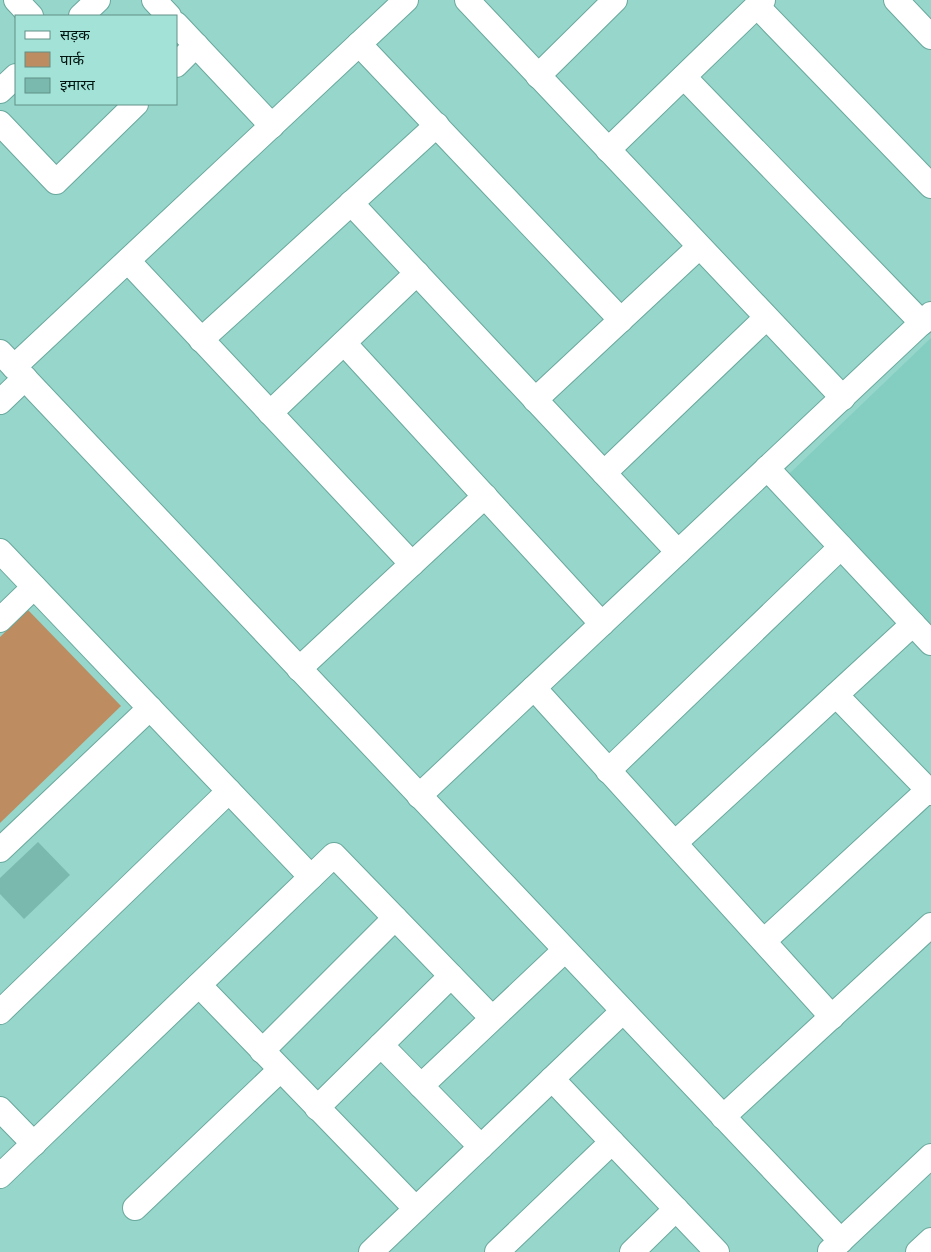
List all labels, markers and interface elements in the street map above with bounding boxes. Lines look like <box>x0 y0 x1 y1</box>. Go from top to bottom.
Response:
legend <box>15 15 178 105</box>
text: सड़क <box>60 26 90 43</box>
text: पार्क <box>60 51 84 68</box>
text: इमारत <box>60 76 95 93</box>

